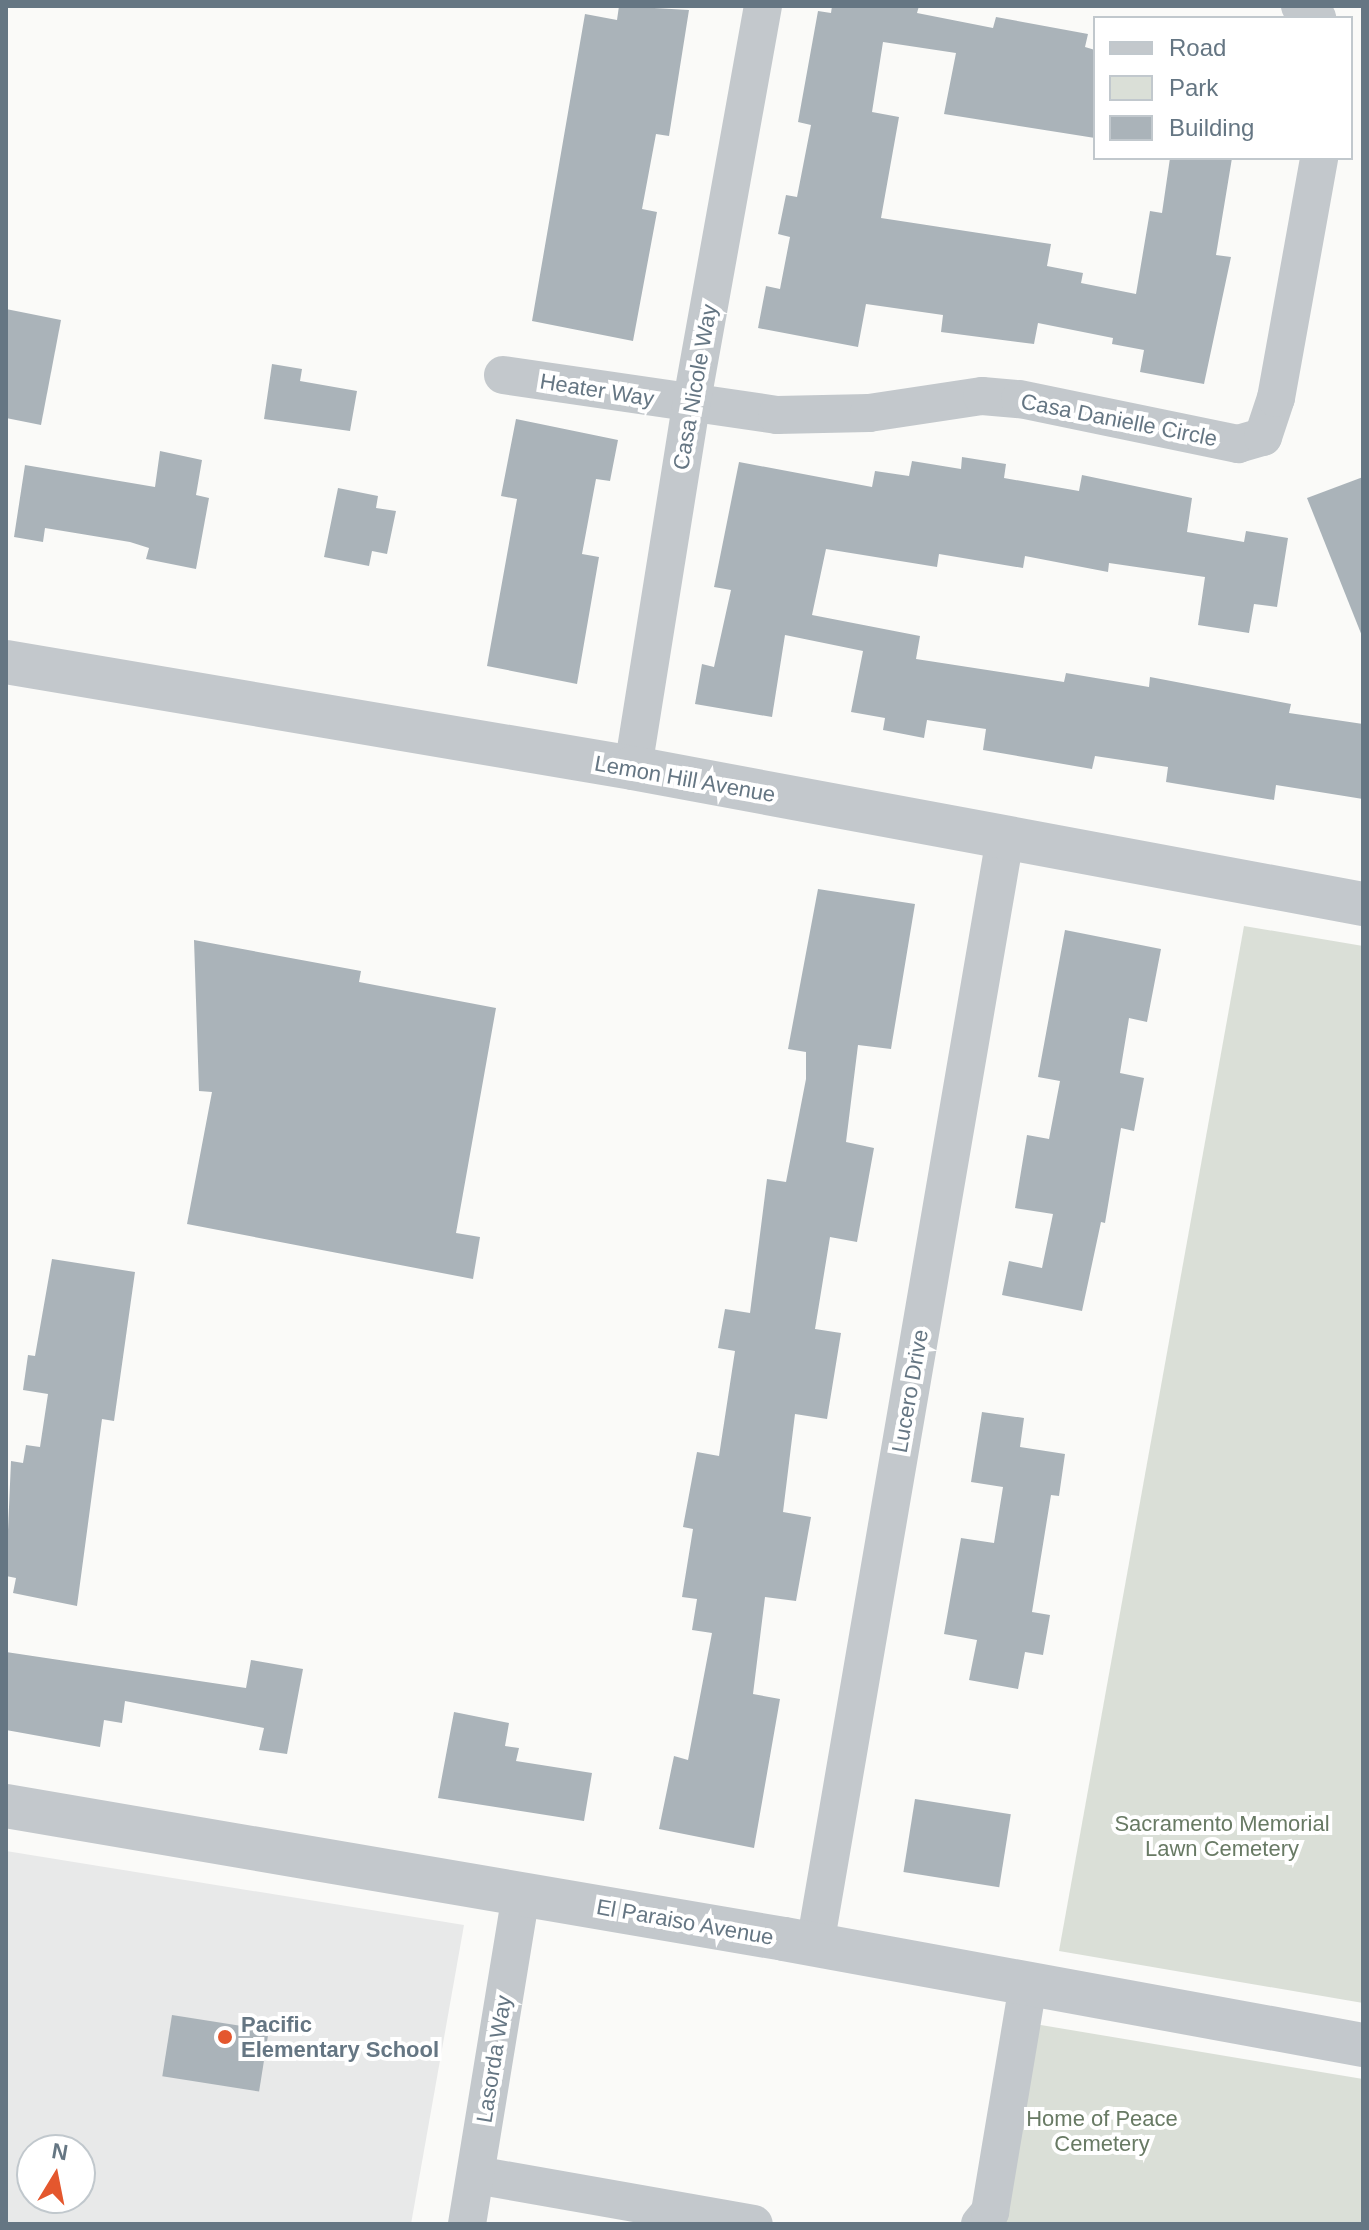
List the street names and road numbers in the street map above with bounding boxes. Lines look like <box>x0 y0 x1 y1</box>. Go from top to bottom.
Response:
street label: Casa Nicole Way <box>667 302 723 472</box>
street label: Heater Way <box>538 368 656 412</box>
street label: Casa Danielle Circle <box>1019 388 1219 452</box>
street label: Lemon Hill Avenue <box>592 750 778 808</box>
street label: Lucero Drive <box>886 1327 934 1455</box>
street label: El Paraiso Avenue <box>594 1893 776 1951</box>
street label: Lasorda Way <box>471 1993 517 2125</box>

